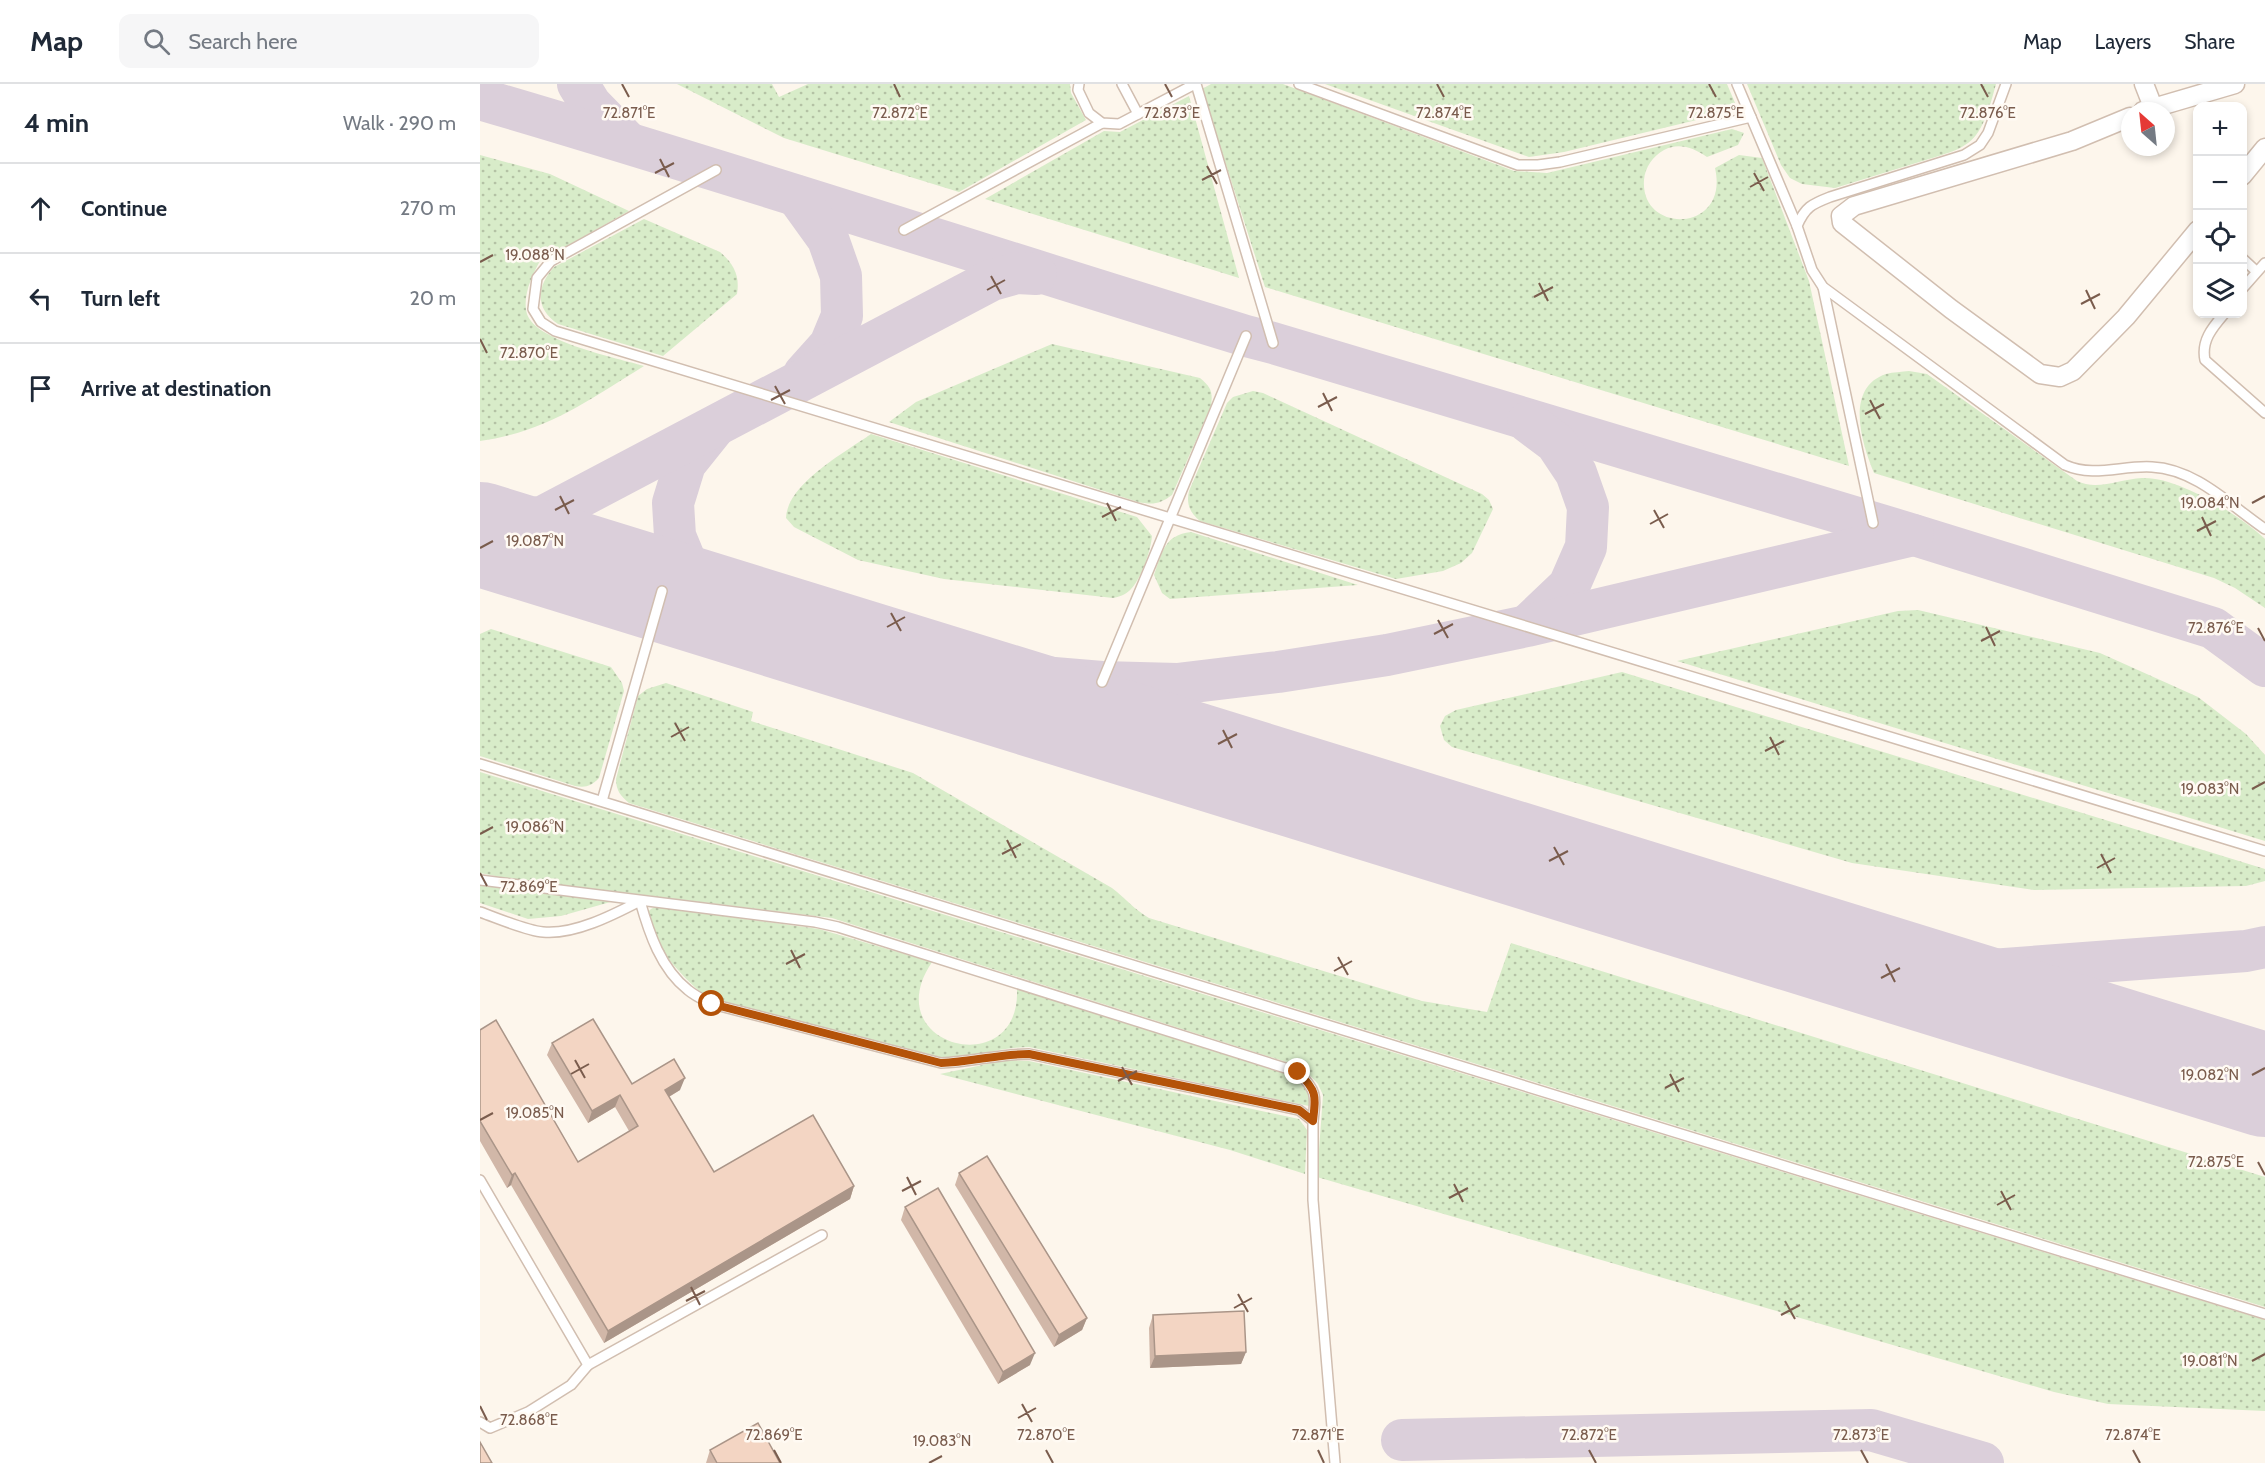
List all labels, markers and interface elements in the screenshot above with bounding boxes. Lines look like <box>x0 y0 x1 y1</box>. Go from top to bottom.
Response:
search box <box>119 14 539 68</box>
text: Map <box>30 24 83 58</box>
icon: search <box>140 25 173 58</box>
text: Search here <box>188 28 297 55</box>
text: Map <box>2023 29 2062 54</box>
text: Layers <box>2095 29 2151 54</box>
text: Share <box>2184 29 2235 54</box>
north arrow <box>2121 102 2175 156</box>
map controls <box>2193 102 2247 318</box>
button: + <box>2193 102 2247 156</box>
text: 72.871°E <box>603 104 655 122</box>
text: 72.872°E <box>872 104 928 122</box>
text: 72.873°E <box>1144 104 1200 122</box>
text: 72.874°E <box>1416 104 1472 122</box>
text: 72.875°E <box>1688 104 1744 122</box>
text: 72.876°E <box>1960 104 2016 122</box>
text: 4 min <box>24 107 89 139</box>
text: Walk · 290 m <box>343 111 456 135</box>
button: − <box>2193 156 2247 210</box>
icon: ahead <box>24 192 57 225</box>
text: Continue <box>81 195 167 222</box>
text: 270 m <box>400 196 456 220</box>
button: locate <box>2193 210 2247 264</box>
text: 19.088°N <box>505 246 565 264</box>
button: layers <box>2193 264 2247 318</box>
icon: left <box>24 282 57 315</box>
text: Turn left <box>81 285 160 312</box>
text: 20 m <box>410 286 456 310</box>
text: 72.870°E <box>500 344 558 362</box>
icon: arrive <box>24 372 57 405</box>
text: Arrive at destination <box>81 375 271 402</box>
text: 19.084°N <box>2181 494 2239 512</box>
text: 19.087°N <box>506 532 564 550</box>
text: 72.876°E <box>2188 619 2244 637</box>
text: 19.083°N <box>2181 780 2239 798</box>
text: 19.086°N <box>506 818 564 836</box>
text: 72.869°E <box>500 878 558 896</box>
route start <box>698 990 724 1016</box>
route end <box>1284 1058 1310 1084</box>
text: 19.082°N <box>2181 1066 2239 1084</box>
text: 19.085°N <box>506 1104 564 1122</box>
text: 72.875°E <box>2188 1153 2244 1171</box>
text: 19.081°N <box>2182 1352 2238 1370</box>
text: 72.868°E <box>500 1411 558 1429</box>
text: 72.869°E <box>745 1426 803 1444</box>
text: 72.870°E <box>1017 1426 1075 1444</box>
text: 72.871°E <box>1292 1426 1344 1444</box>
text: 72.872°E <box>1561 1426 1617 1444</box>
text: 72.873°E <box>1833 1426 1889 1444</box>
text: 72.874°E <box>2105 1426 2161 1444</box>
text: 19.083°N <box>913 1432 971 1450</box>

